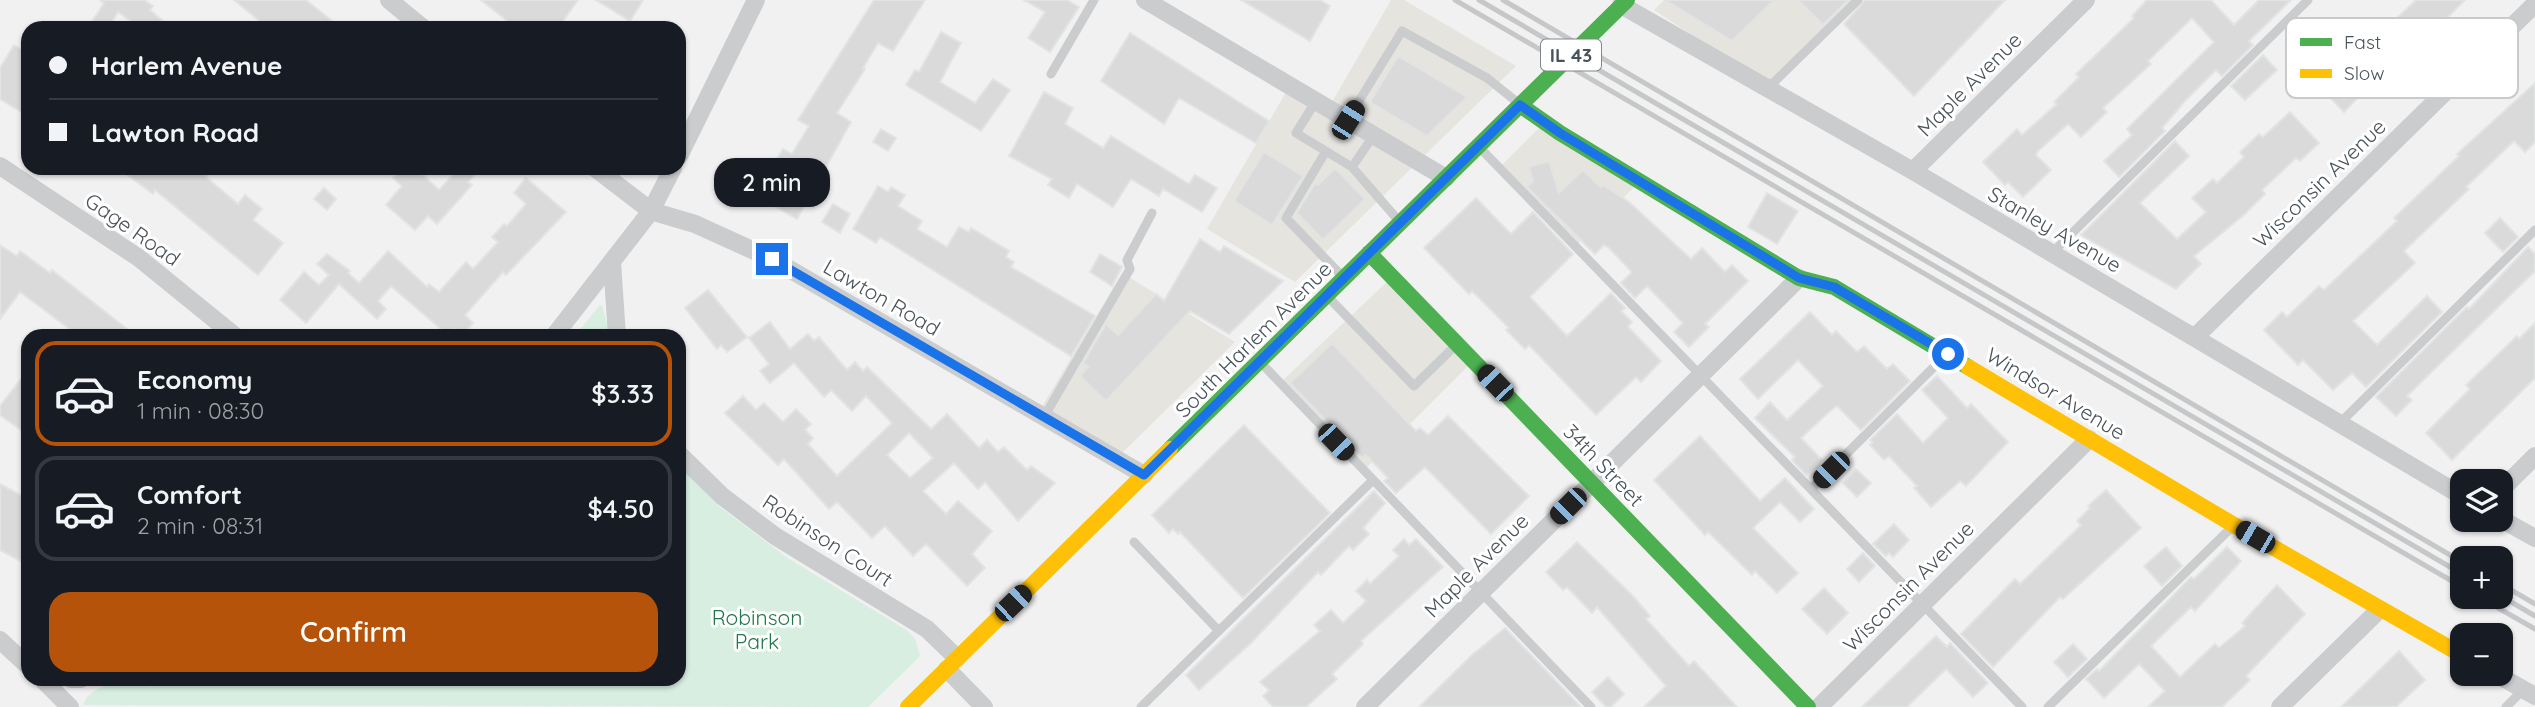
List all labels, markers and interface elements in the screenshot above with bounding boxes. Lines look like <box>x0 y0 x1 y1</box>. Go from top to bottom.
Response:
legend <box>2286 18 2518 98</box>
street label: Maple Avenue <box>1911 26 2027 142</box>
text: Fast <box>2344 30 2381 54</box>
road number: IL 43 <box>1541 40 1601 70</box>
text: Harlem Avenue <box>91 49 282 82</box>
text: Slow <box>2344 61 2385 85</box>
car <box>1328 97 1369 143</box>
street label: Wisconsin Avenue <box>2247 113 2391 253</box>
text: Lawton Road <box>91 116 259 149</box>
callout: 2 min <box>714 158 830 206</box>
text: 2 min <box>742 168 802 197</box>
street label: Stanley Avenue <box>1984 180 2126 278</box>
street label: Gage Road <box>80 187 186 271</box>
route end <box>756 243 788 275</box>
street label: Lawton Road <box>819 253 945 341</box>
street label: South Harlem Avenue <box>1169 255 1337 423</box>
route start <box>1932 338 1964 370</box>
street label: Windsor Avenue <box>1982 341 2130 445</box>
car <box>1473 361 1518 405</box>
icon: car <box>53 362 116 425</box>
text: Economy <box>137 363 252 396</box>
text: $3.33 <box>591 377 654 410</box>
text: 1 min · 08:30 <box>137 396 264 425</box>
street label: 34th Street <box>1558 418 1650 512</box>
car <box>1314 420 1359 464</box>
car <box>1809 448 1854 492</box>
map controls <box>2450 469 2513 686</box>
button: layers <box>2450 469 2513 532</box>
icon: car <box>53 477 116 540</box>
text: Comfort <box>137 478 242 511</box>
car <box>1546 484 1591 528</box>
street label: Robinson Court <box>758 488 898 592</box>
text: $4.50 <box>588 492 654 525</box>
street label: Maple Avenue <box>1418 507 1534 623</box>
text: 2 min · 08:31 <box>137 511 263 540</box>
street label: Wisconsin Avenue <box>1837 515 1979 657</box>
car <box>2232 517 2279 557</box>
button: + <box>2450 546 2513 609</box>
car <box>991 581 1036 625</box>
button: Confirm <box>49 592 658 672</box>
park label: Robinson Park <box>712 604 802 654</box>
button: − <box>2450 623 2513 686</box>

